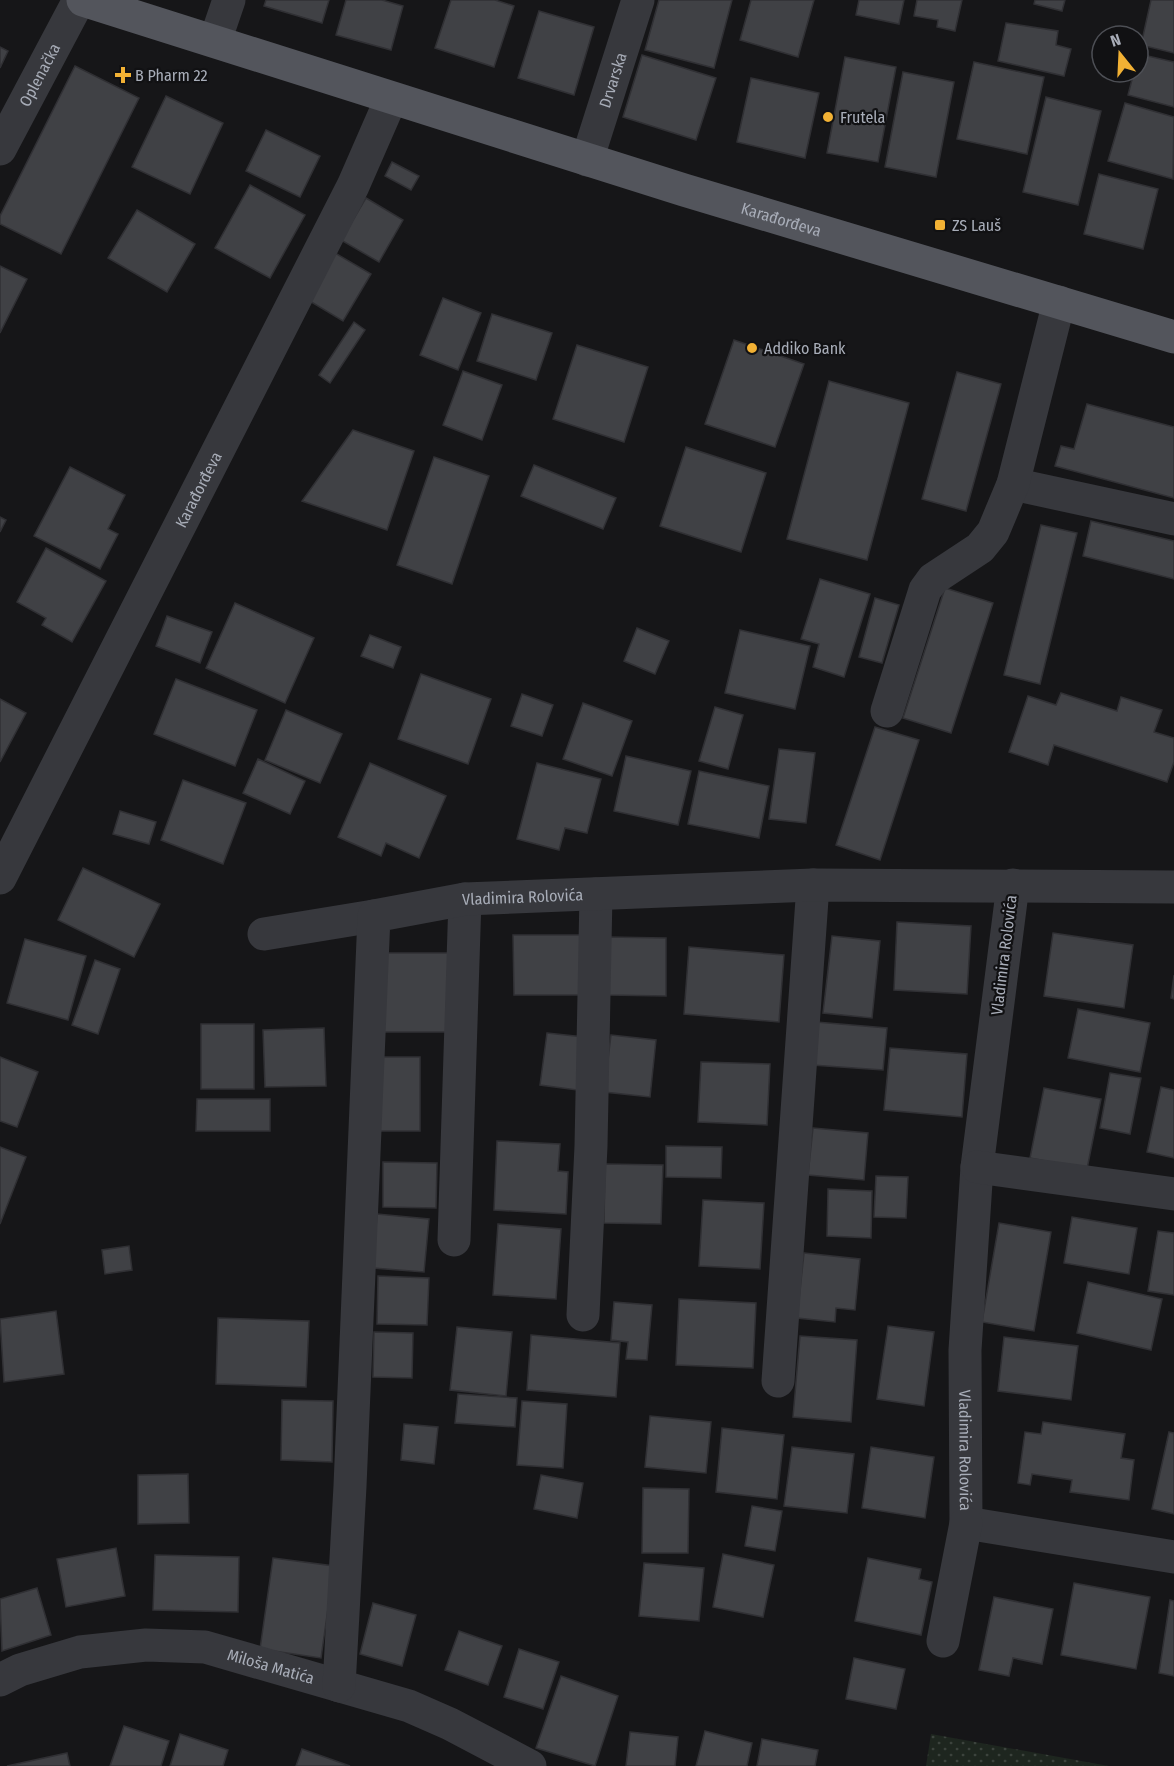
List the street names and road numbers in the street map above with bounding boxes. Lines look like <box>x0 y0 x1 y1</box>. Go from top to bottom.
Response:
street label: Oplenačka <box>15 40 64 110</box>
street label: Drvarska <box>595 50 630 110</box>
street label: Karađorđeva <box>739 198 824 240</box>
street label: Karađorđeva <box>171 448 225 531</box>
street label: Vladimira Rolovića <box>462 885 584 909</box>
street label: Vladimira Rolovića <box>987 894 1021 1016</box>
street label: Vladimira Rolovića <box>956 1390 975 1511</box>
street label: Miloša Matića <box>225 1645 317 1688</box>

